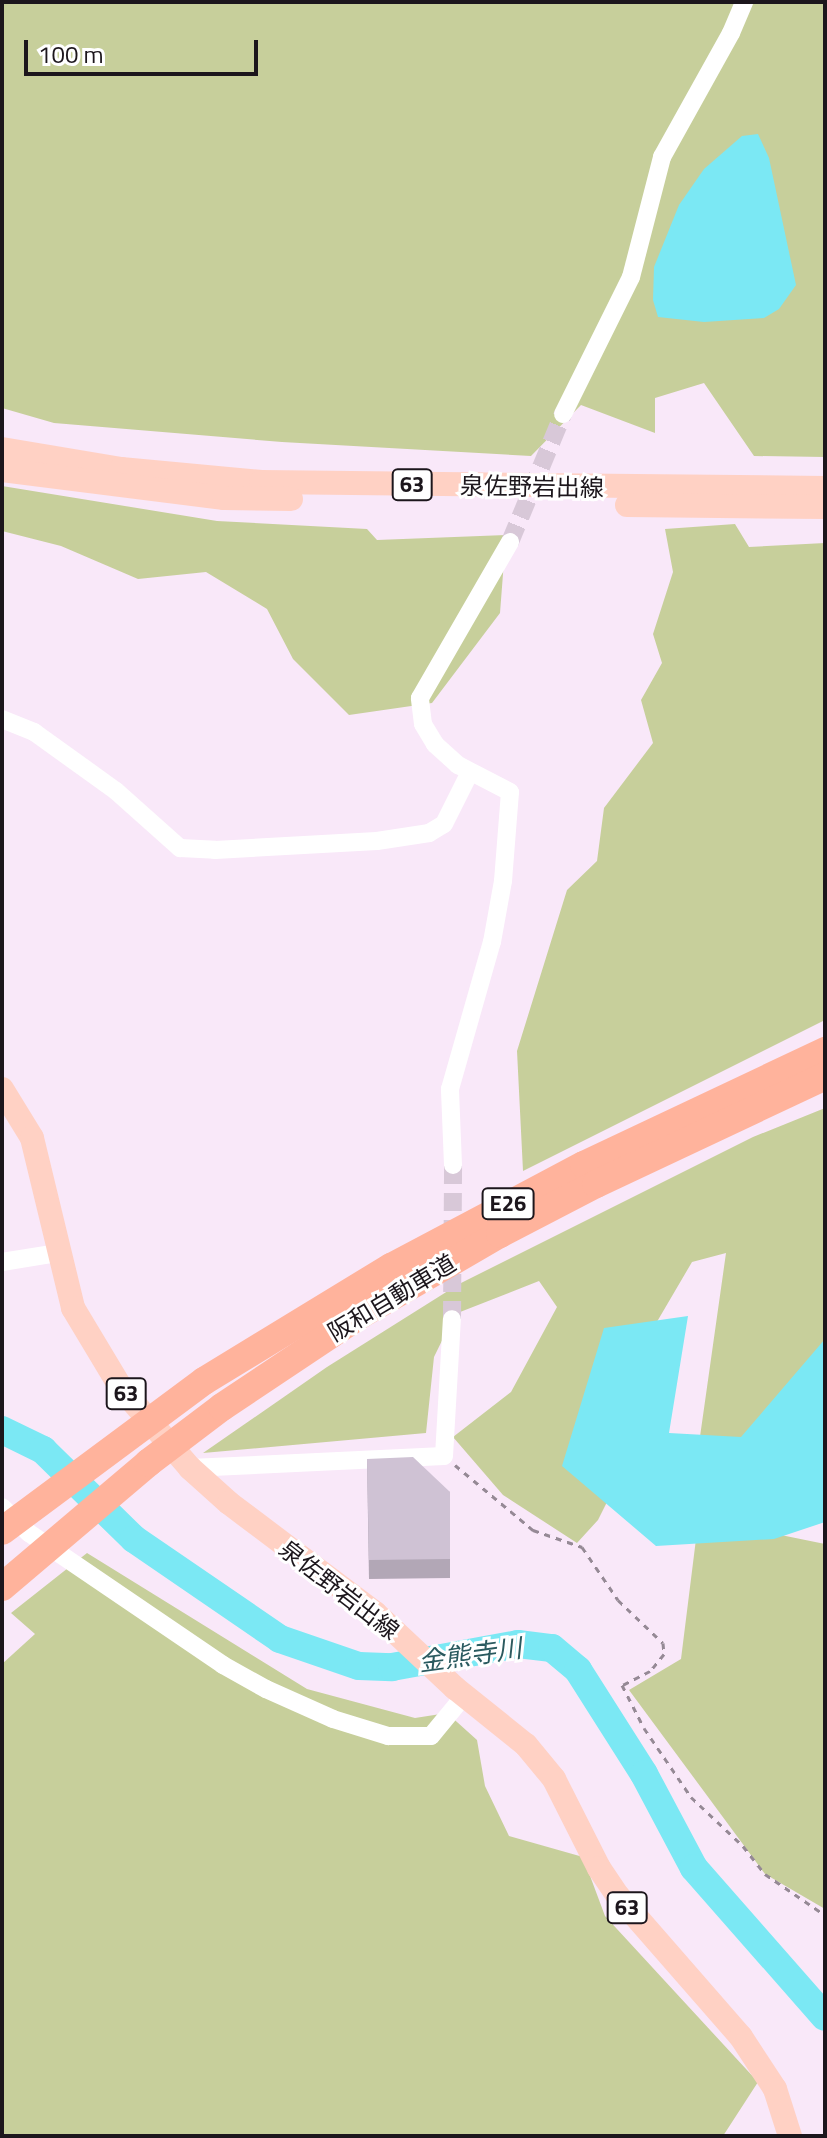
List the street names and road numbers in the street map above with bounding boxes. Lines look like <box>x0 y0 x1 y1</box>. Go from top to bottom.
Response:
road number: 63 <box>390 467 434 503</box>
street label: 泉佐野岩出線 <box>460 471 604 503</box>
road number: E26 <box>480 1186 536 1222</box>
street label: 阪和自動車道 <box>323 1249 461 1347</box>
road number: 63 <box>104 1376 148 1412</box>
street label: 泉佐野岩出線 <box>273 1534 405 1646</box>
road number: 63 <box>605 1890 649 1926</box>

